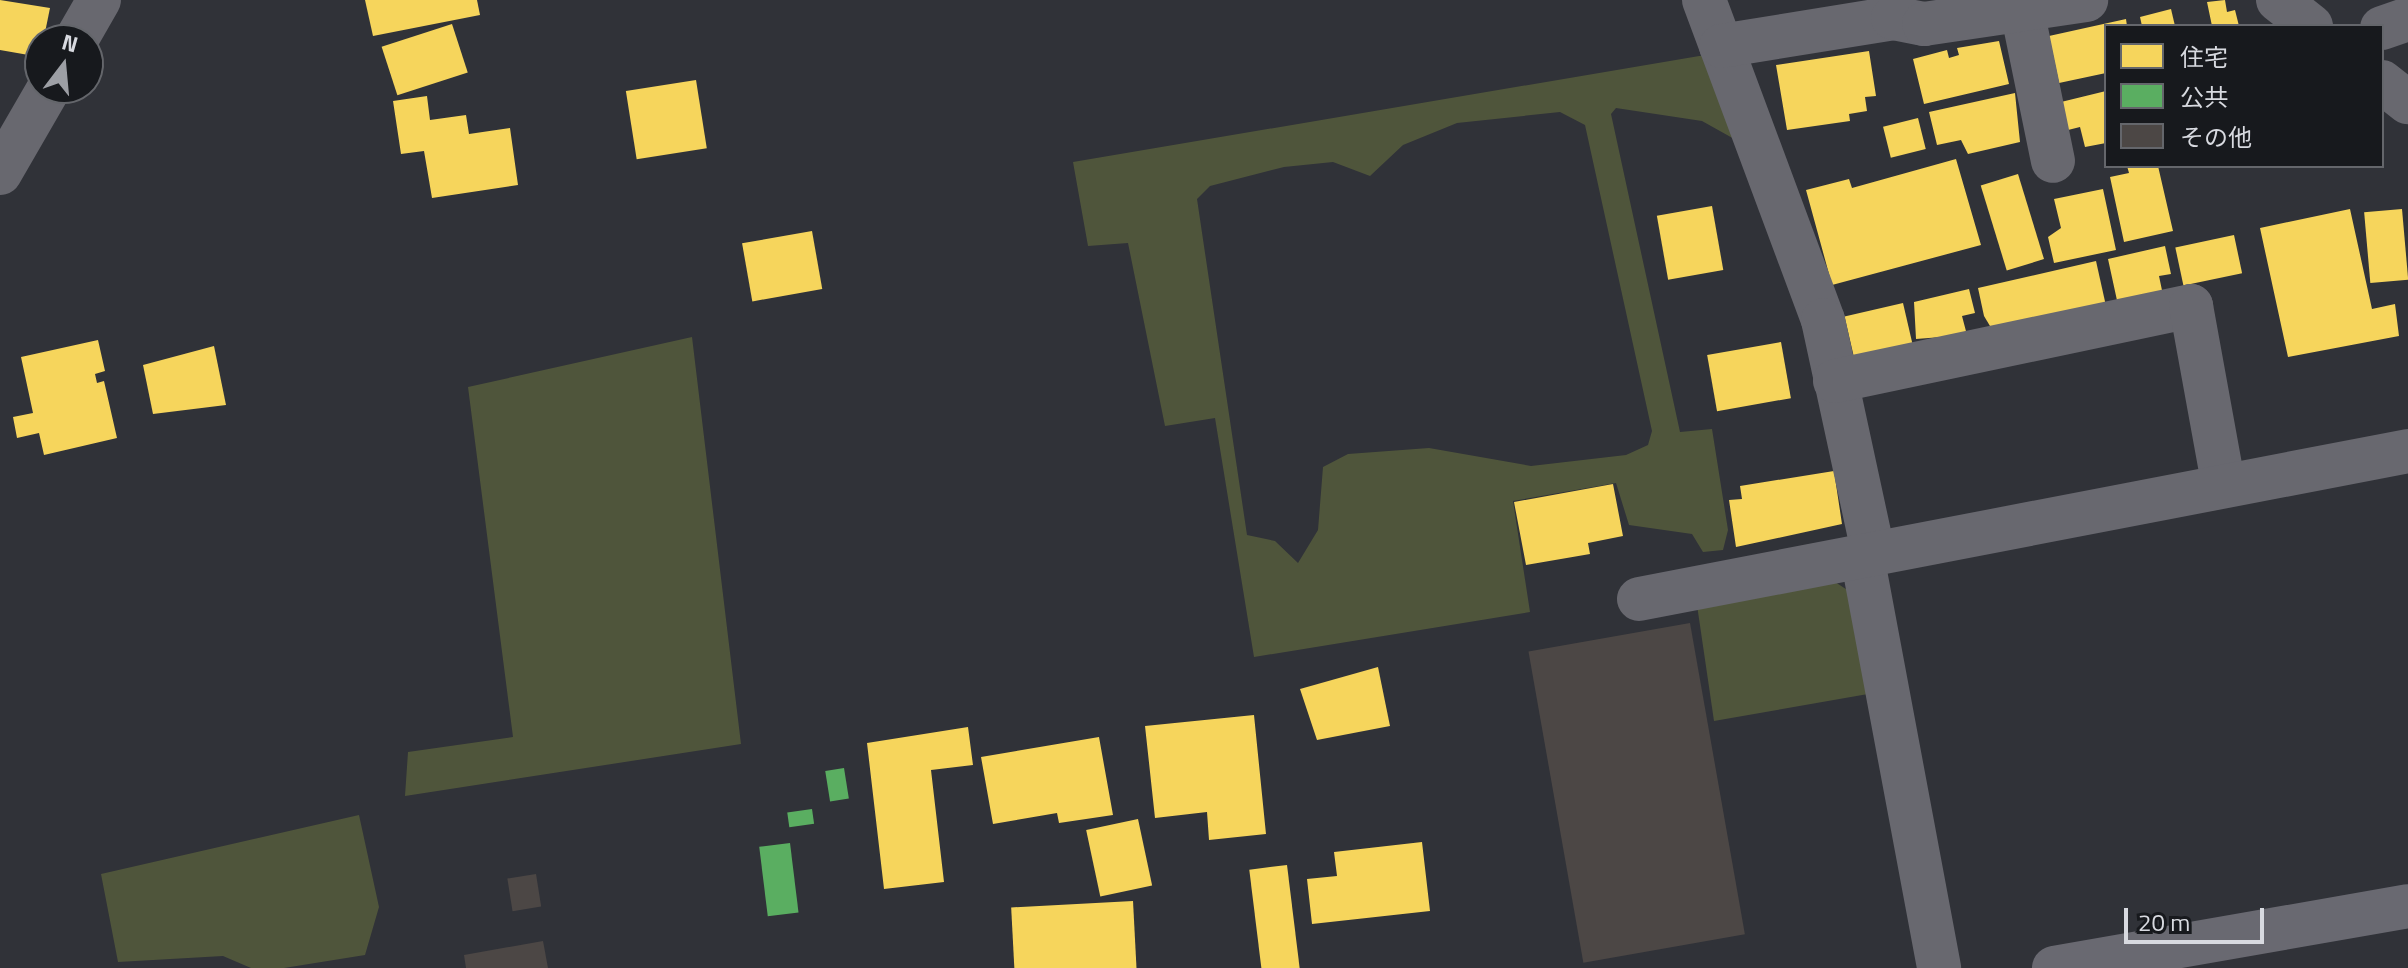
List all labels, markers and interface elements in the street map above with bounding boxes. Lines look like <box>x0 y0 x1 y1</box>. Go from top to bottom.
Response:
north arrow <box>24 24 104 104</box>
text: N <box>58 24 82 61</box>
legend <box>2104 24 2384 168</box>
text: 住宅 <box>2180 39 2228 75</box>
text: 公共 <box>2180 79 2228 115</box>
text: その他 <box>2180 119 2252 155</box>
scale bar <box>2128 892 2268 942</box>
text: 20 m <box>2138 904 2190 940</box>

